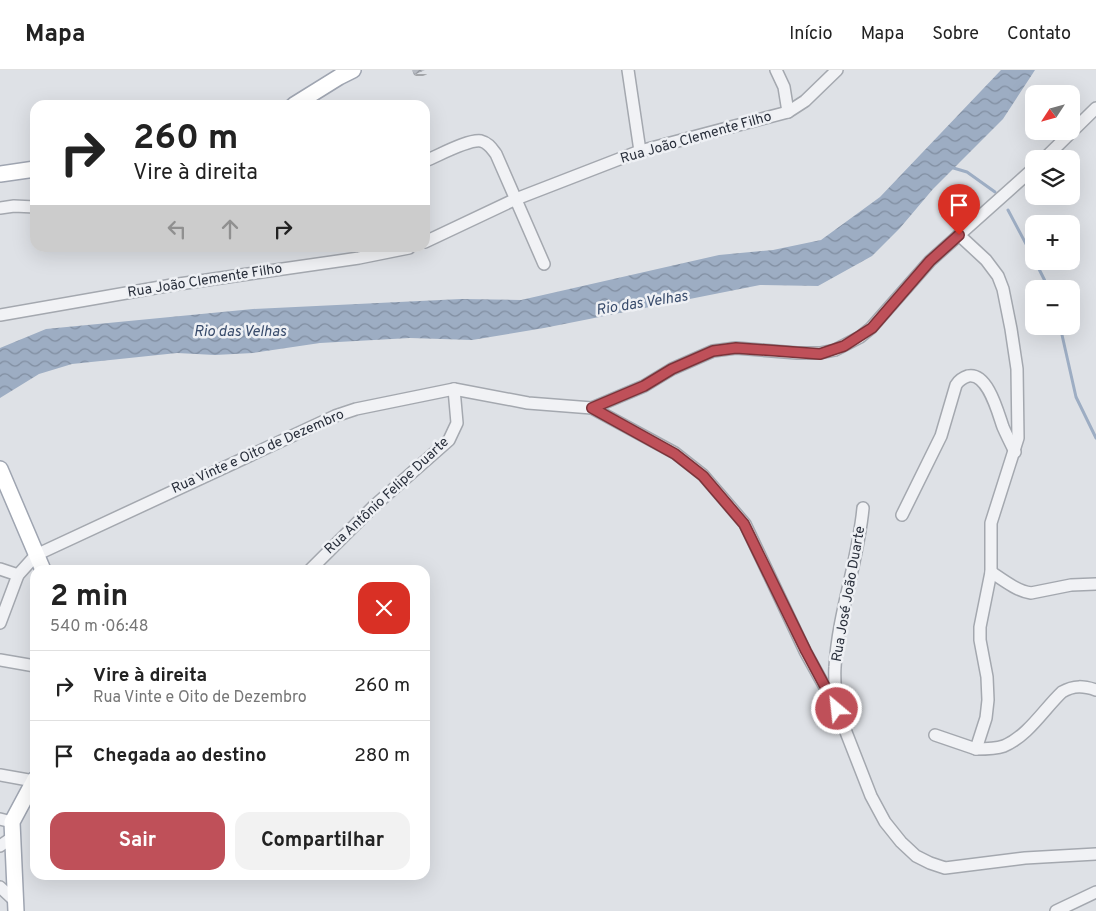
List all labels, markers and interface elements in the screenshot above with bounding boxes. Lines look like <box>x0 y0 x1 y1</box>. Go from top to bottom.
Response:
text: Mapa <box>25 20 85 50</box>
text: Início <box>789 23 833 46</box>
text: Mapa <box>861 23 904 46</box>
text: Sobre <box>932 23 979 46</box>
text: Contato <box>1007 23 1071 46</box>
north arrow <box>1025 85 1080 140</box>
map controls <box>1025 85 1080 335</box>
street label: Rua João Clemente Filho <box>618 108 774 168</box>
text: 260 m <box>133 117 238 161</box>
icon: right <box>50 120 115 185</box>
button: layers <box>1025 150 1080 205</box>
text: Vire à direita <box>133 160 258 187</box>
pin <box>938 184 980 235</box>
icon: arrive <box>945 191 973 219</box>
icon: left <box>163 215 191 243</box>
icon: ahead <box>216 215 244 243</box>
icon: right <box>269 215 297 243</box>
button: + <box>1025 215 1080 270</box>
street label: Rua João Clemente Filho <box>126 260 284 302</box>
button: − <box>1025 280 1080 335</box>
water label: Rio das Velhas <box>595 287 689 321</box>
water label: Rio das Velhas <box>194 323 286 342</box>
street label: Rua Vinte e Oito de Dezembro <box>169 406 347 498</box>
street label: Rua Antônio Felipe Duarte <box>321 434 453 558</box>
street label: Rua José João Duarte <box>829 525 869 663</box>
text: 2 min <box>50 579 128 616</box>
button: close <box>358 582 410 634</box>
text: 540 m · 06:48 <box>50 617 148 637</box>
text: Vire à direita <box>93 664 207 688</box>
icon: right <box>50 672 78 700</box>
text: 260 m <box>354 674 410 698</box>
position arrow <box>810 682 862 734</box>
text: Rua Vinte e Oito de Dezembro <box>93 688 307 708</box>
icon: arrive <box>50 742 78 770</box>
text: Chegada ao destino <box>93 744 267 768</box>
text: 280 m <box>354 744 410 768</box>
button: Sair <box>50 812 225 870</box>
button: Compartilhar <box>235 812 410 870</box>

